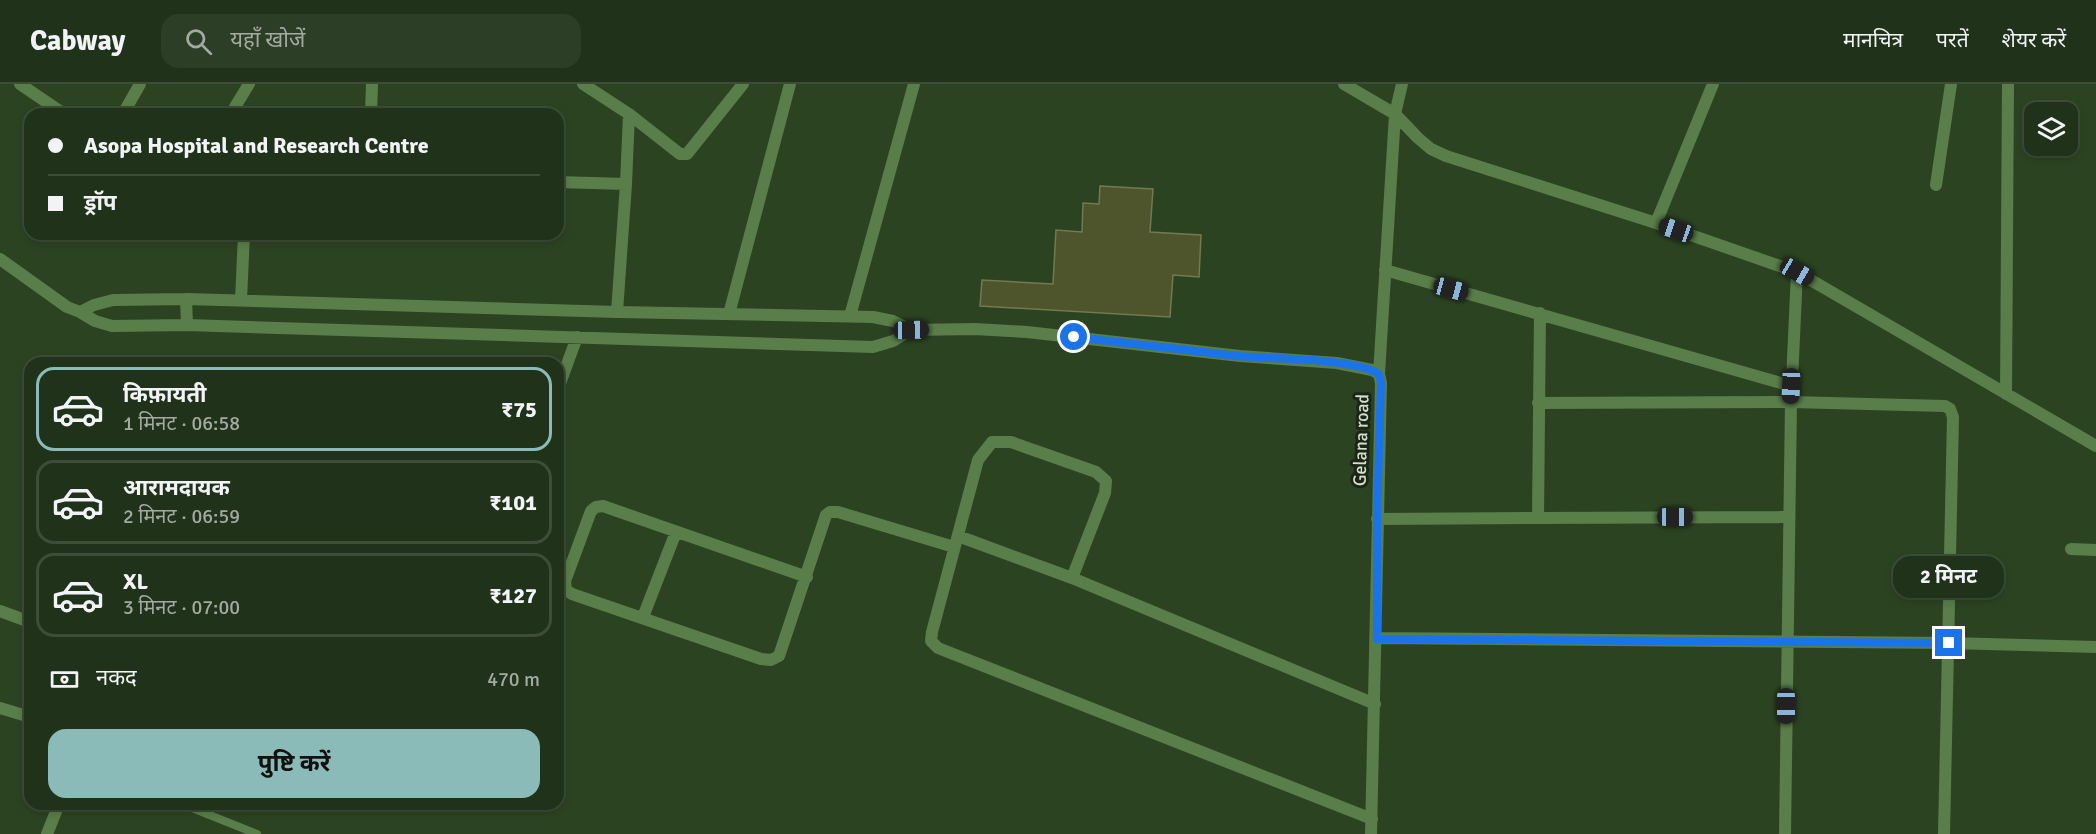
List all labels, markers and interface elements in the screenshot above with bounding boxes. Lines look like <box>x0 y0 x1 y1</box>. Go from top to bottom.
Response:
search box <box>161 14 581 68</box>
text: Cabway <box>30 24 125 58</box>
icon: search <box>182 25 215 58</box>
text: यहाँ खोजें <box>230 26 305 53</box>
text: मानचित्र <box>1843 27 1903 53</box>
text: परतें <box>1936 27 1969 53</box>
text: शेयर करें <box>2002 27 2066 53</box>
map controls <box>2024 102 2078 156</box>
button: layers <box>2024 102 2078 156</box>
text: Asopa Hospital and Research Centre <box>84 132 429 159</box>
text: ड्रॉप <box>84 189 117 216</box>
car <box>1656 216 1696 244</box>
car <box>1777 255 1817 289</box>
car <box>1431 276 1471 302</box>
car <box>893 321 929 339</box>
route start <box>1060 323 1087 350</box>
car <box>1781 368 1801 404</box>
text: किफ़ायती <box>123 381 207 408</box>
icon: car <box>51 382 105 436</box>
street label: Gelana road <box>1348 394 1374 486</box>
text: ₹75 <box>501 396 537 423</box>
text: 1 मिनट · 06:58 <box>123 411 240 436</box>
text: आरामदायक <box>123 474 230 501</box>
icon: car <box>51 475 105 529</box>
text: ₹101 <box>489 489 537 516</box>
text: 2 मिनट · 06:59 <box>123 504 240 529</box>
car <box>1657 508 1693 526</box>
callout: 2 मिनट <box>1894 556 2004 598</box>
text: 2 मिनट <box>1920 564 1977 589</box>
icon: car <box>51 568 105 622</box>
text: XL <box>123 568 148 595</box>
text: ₹127 <box>489 582 537 609</box>
text: 3 मिनट · 07:00 <box>123 595 240 620</box>
route end <box>1935 629 1962 656</box>
icon: cash <box>48 663 81 696</box>
text: नकद <box>96 664 137 691</box>
text: 470 m <box>487 667 540 692</box>
car <box>1777 688 1795 724</box>
button: पुष्टि करें <box>48 729 540 798</box>

